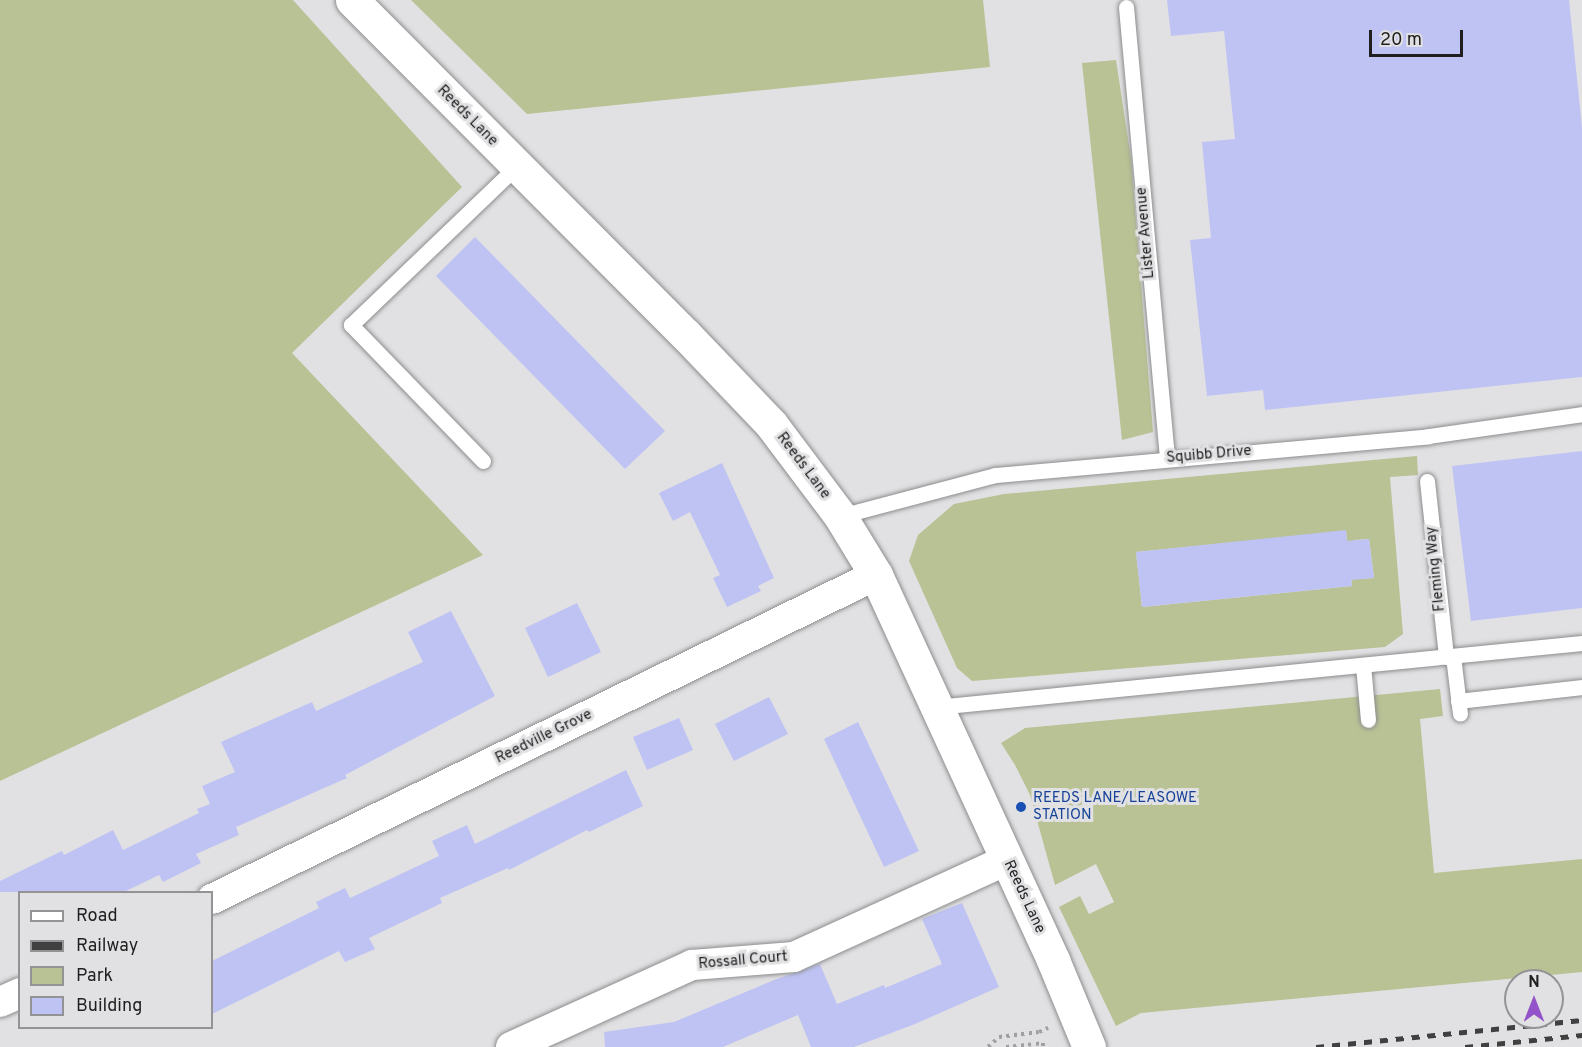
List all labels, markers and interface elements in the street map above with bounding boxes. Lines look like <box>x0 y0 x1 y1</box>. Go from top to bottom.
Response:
scale bar <box>1372 18 1466 56</box>
text: 20 m <box>1380 29 1422 52</box>
street label: Reeds Lane <box>433 82 501 150</box>
street label: Lister Avenue <box>1133 186 1159 280</box>
street label: Reeds Lane <box>772 429 834 503</box>
street label: Squibb Drive <box>1166 442 1252 468</box>
street label: Fleming Way <box>1423 525 1449 613</box>
street label: Reedville Grove <box>493 706 595 768</box>
place label: REEDS LANE/LEASOWE STATION <box>1033 789 1197 824</box>
marker: REEDS LANE/LEASOWE STATION <box>1014 800 1028 814</box>
street label: Reeds Lane <box>999 858 1049 936</box>
legend <box>18 891 213 1029</box>
text: Road <box>76 905 118 928</box>
text: Railway <box>76 935 138 958</box>
street label: Rossall Court <box>698 948 788 974</box>
text: Park <box>76 965 113 988</box>
north arrow <box>1504 969 1564 1029</box>
text: N <box>1528 973 1540 993</box>
text: Building <box>76 995 142 1018</box>

